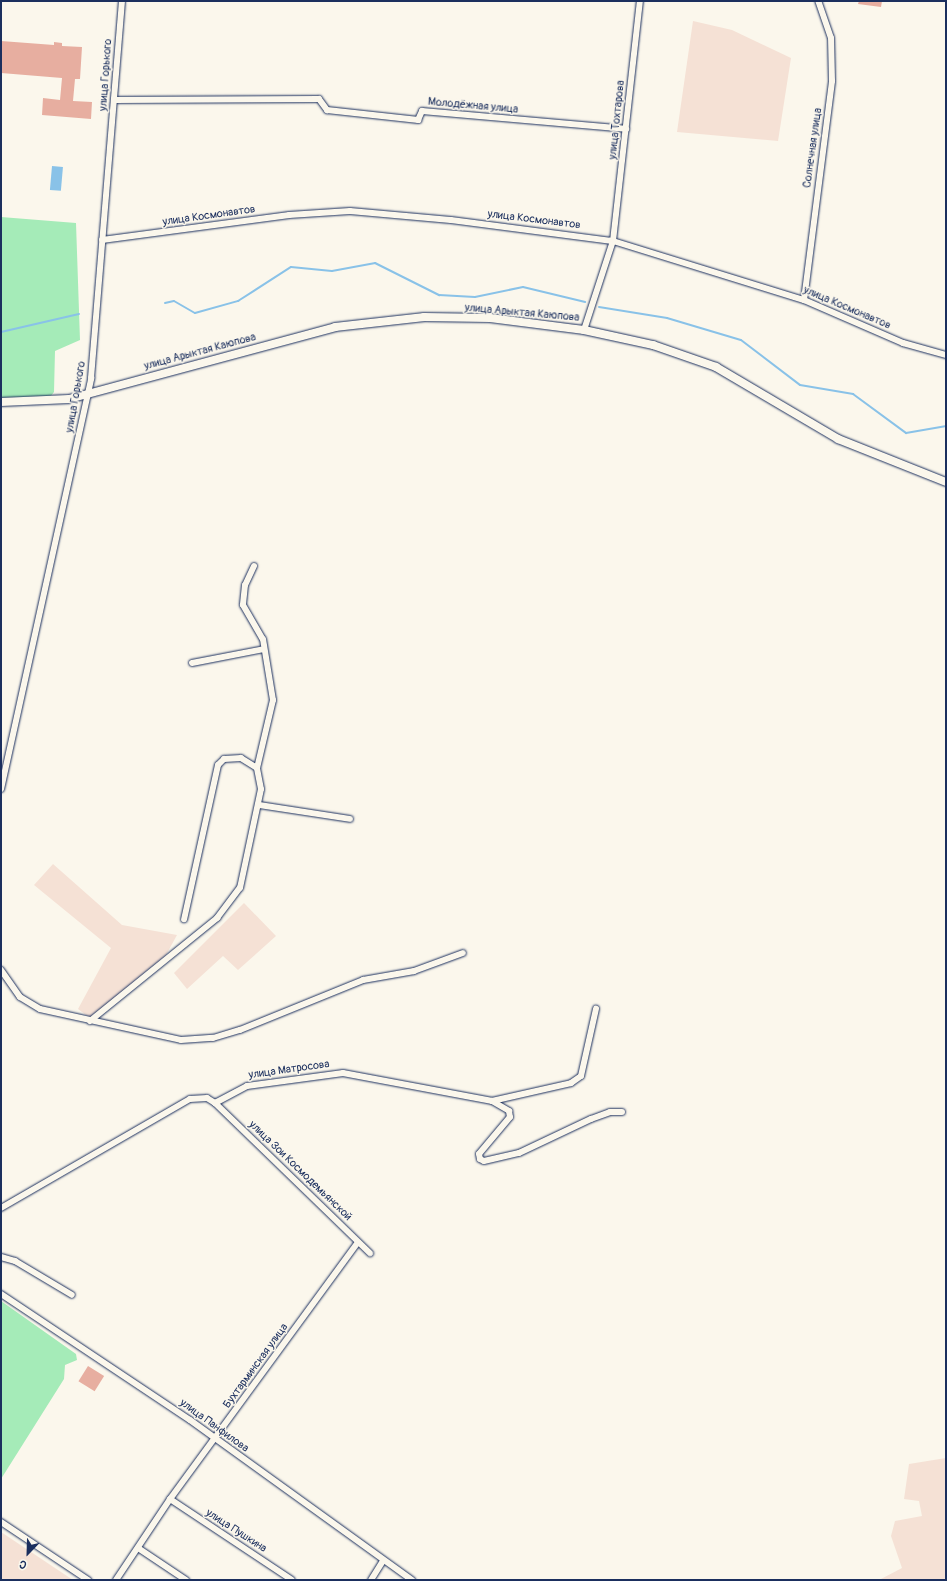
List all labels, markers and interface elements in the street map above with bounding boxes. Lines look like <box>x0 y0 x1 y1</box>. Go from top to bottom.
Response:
street label: улица Горького <box>97 38 115 112</box>
street label: улица Тохтарова <box>606 80 628 160</box>
street label: Молодёжная улица <box>427 95 519 117</box>
street label: Солнечная улица <box>801 107 825 189</box>
street label: улица Космонавтов <box>162 203 256 229</box>
street label: улица Космонавтов <box>487 208 581 232</box>
street label: улица Космонавтов <box>801 284 893 332</box>
street label: улица Арыктая Каюпова <box>464 301 580 325</box>
street label: улица Арыктая Каюпова <box>143 331 257 373</box>
street label: улица Горького <box>63 360 89 434</box>
street label: улица Матросова <box>248 1058 330 1082</box>
street label: улица Зои Космодемьянской <box>246 1118 354 1224</box>
street label: Бухтарминская улица <box>221 1321 291 1411</box>
street label: улица Панфилова <box>177 1397 251 1455</box>
street label: улица Пушкина <box>203 1506 269 1556</box>
north arrow <box>8 1533 48 1573</box>
text: С <box>17 1557 29 1572</box>

